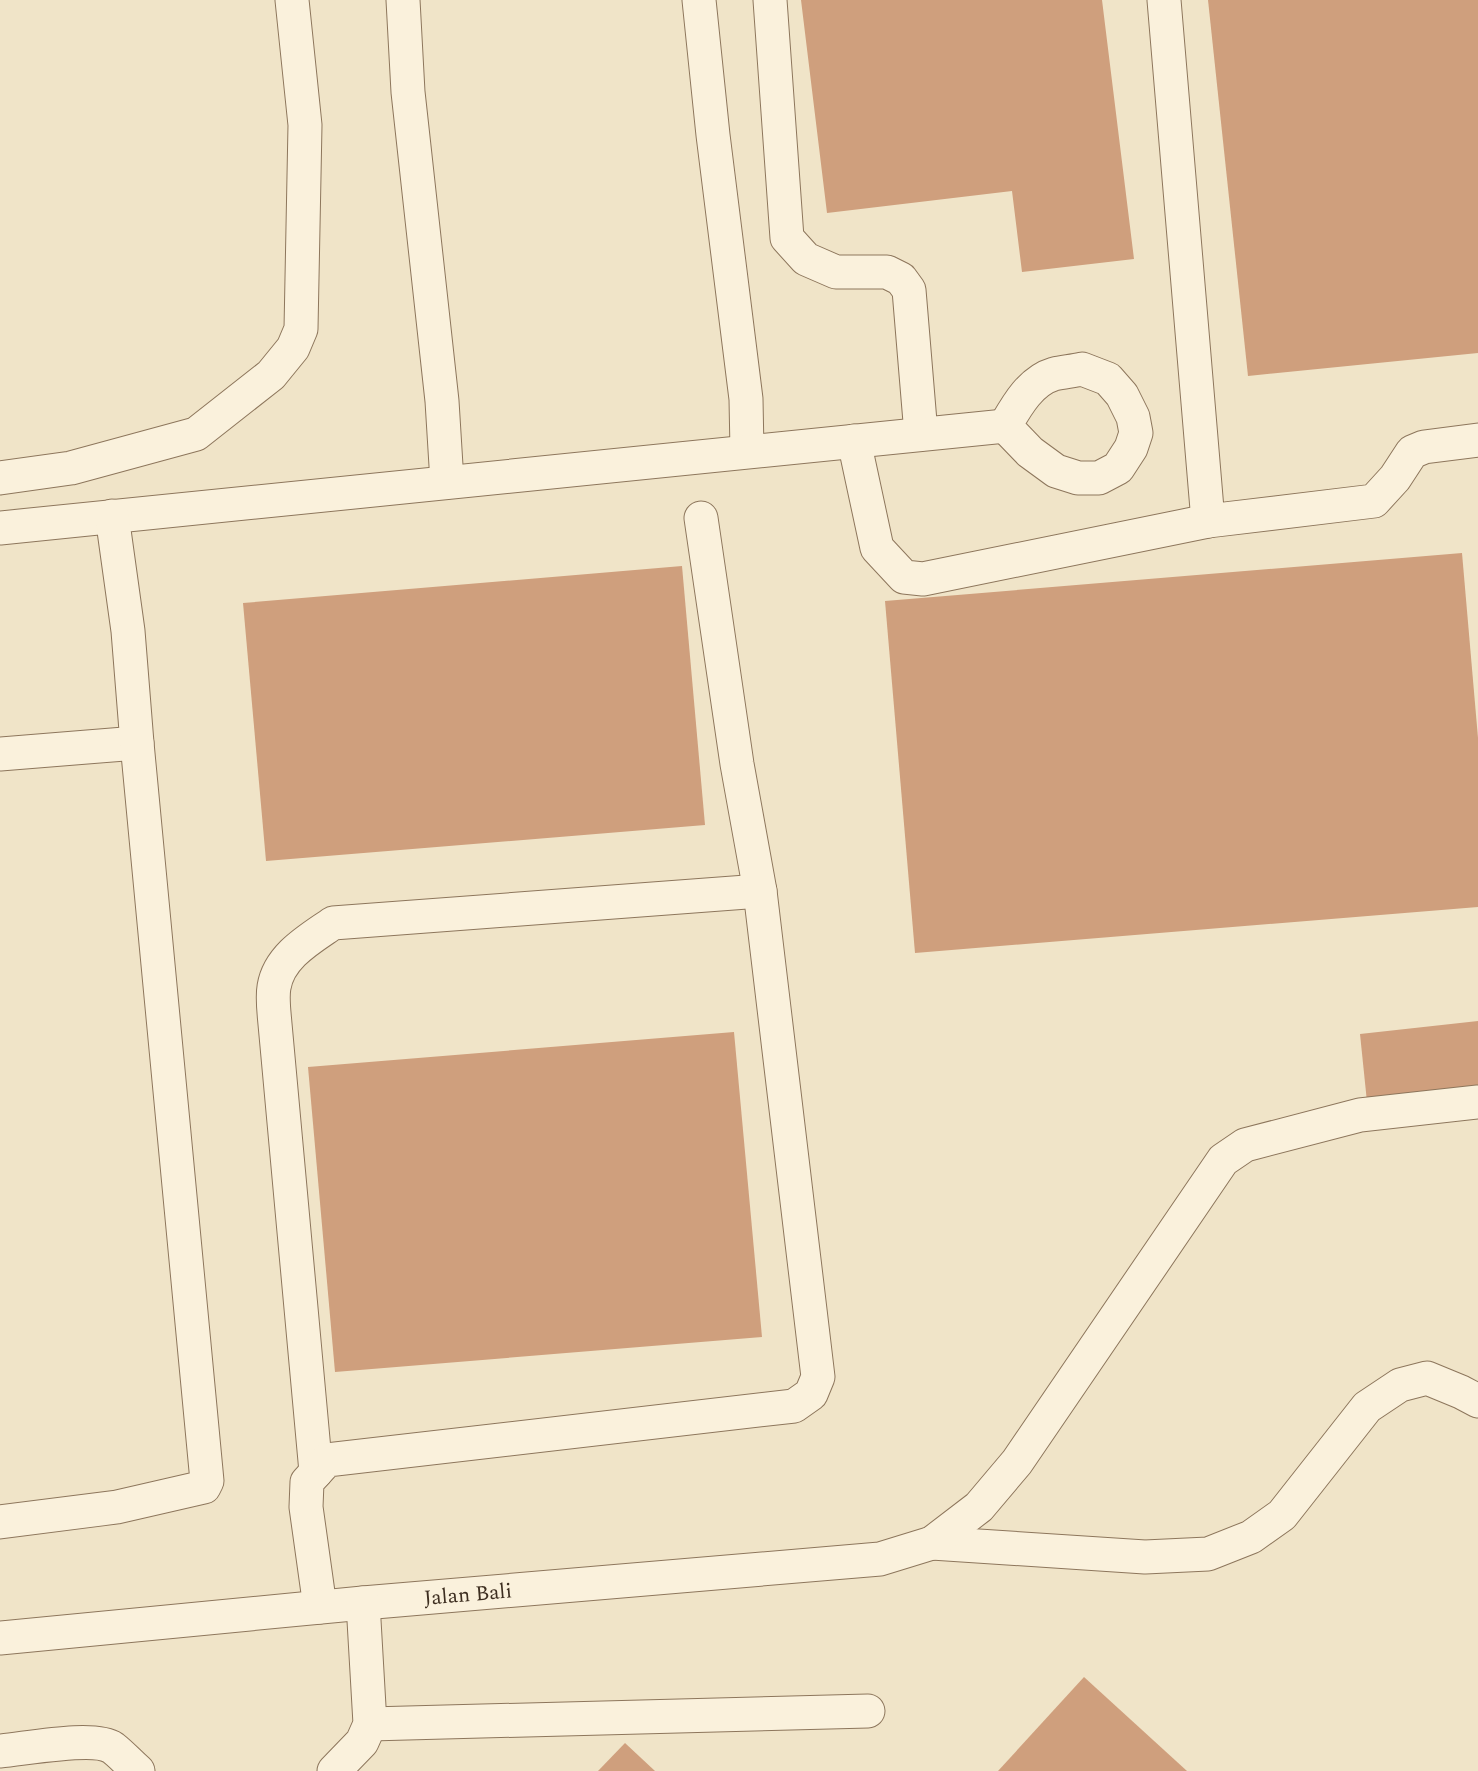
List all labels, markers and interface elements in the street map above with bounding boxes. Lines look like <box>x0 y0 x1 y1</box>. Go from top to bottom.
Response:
street label: Jalan Bali <box>423 1575 513 1615</box>

